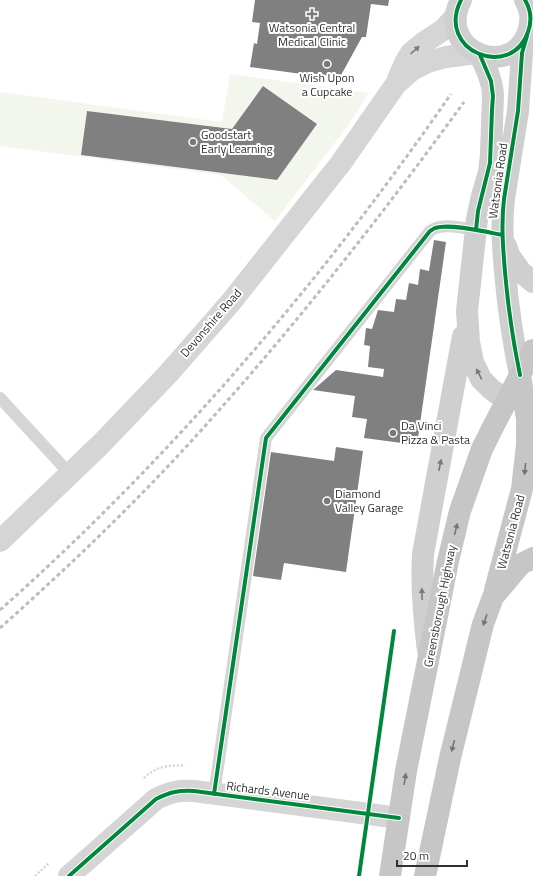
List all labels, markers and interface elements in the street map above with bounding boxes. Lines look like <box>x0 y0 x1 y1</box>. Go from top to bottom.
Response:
marker: Watsonia Central Medical Clinic <box>306 8 318 20</box>
place label: Watsonia Central Medical Clinic <box>269 18 355 51</box>
one-way arrow <box>409 46 420 55</box>
marker: Wish Upon a Cupcake <box>322 59 332 69</box>
place label: Wish Upon a Cupcake <box>300 68 354 101</box>
place label: Goodstart Early Learning <box>201 125 273 158</box>
marker: Goodstart Early Learning <box>188 137 198 147</box>
street label: Watsonia Road <box>483 142 512 220</box>
street label: Devonshire Road <box>175 284 246 361</box>
one-way arrow <box>476 369 482 380</box>
place label: Da Vinci Pizza & Pasta <box>401 416 470 449</box>
marker: Da Vinci Pizza & Pasta <box>388 428 398 438</box>
one-way arrow <box>437 459 443 471</box>
one-way arrow <box>521 463 528 475</box>
place label: Diamond Valley Garage <box>335 484 403 517</box>
street label: Watsonia Road <box>491 493 530 571</box>
marker: Diamond Valley Garage <box>322 496 332 506</box>
one-way arrow <box>453 522 459 535</box>
street label: Greensborough Highway <box>418 543 461 669</box>
one-way arrow <box>419 588 426 600</box>
one-way arrow <box>482 614 488 626</box>
one-way arrow <box>450 740 456 752</box>
one-way arrow <box>402 773 408 786</box>
street label: Richards Avenue <box>225 776 311 805</box>
scale bar <box>397 842 467 868</box>
text: 20 m <box>403 846 429 865</box>

